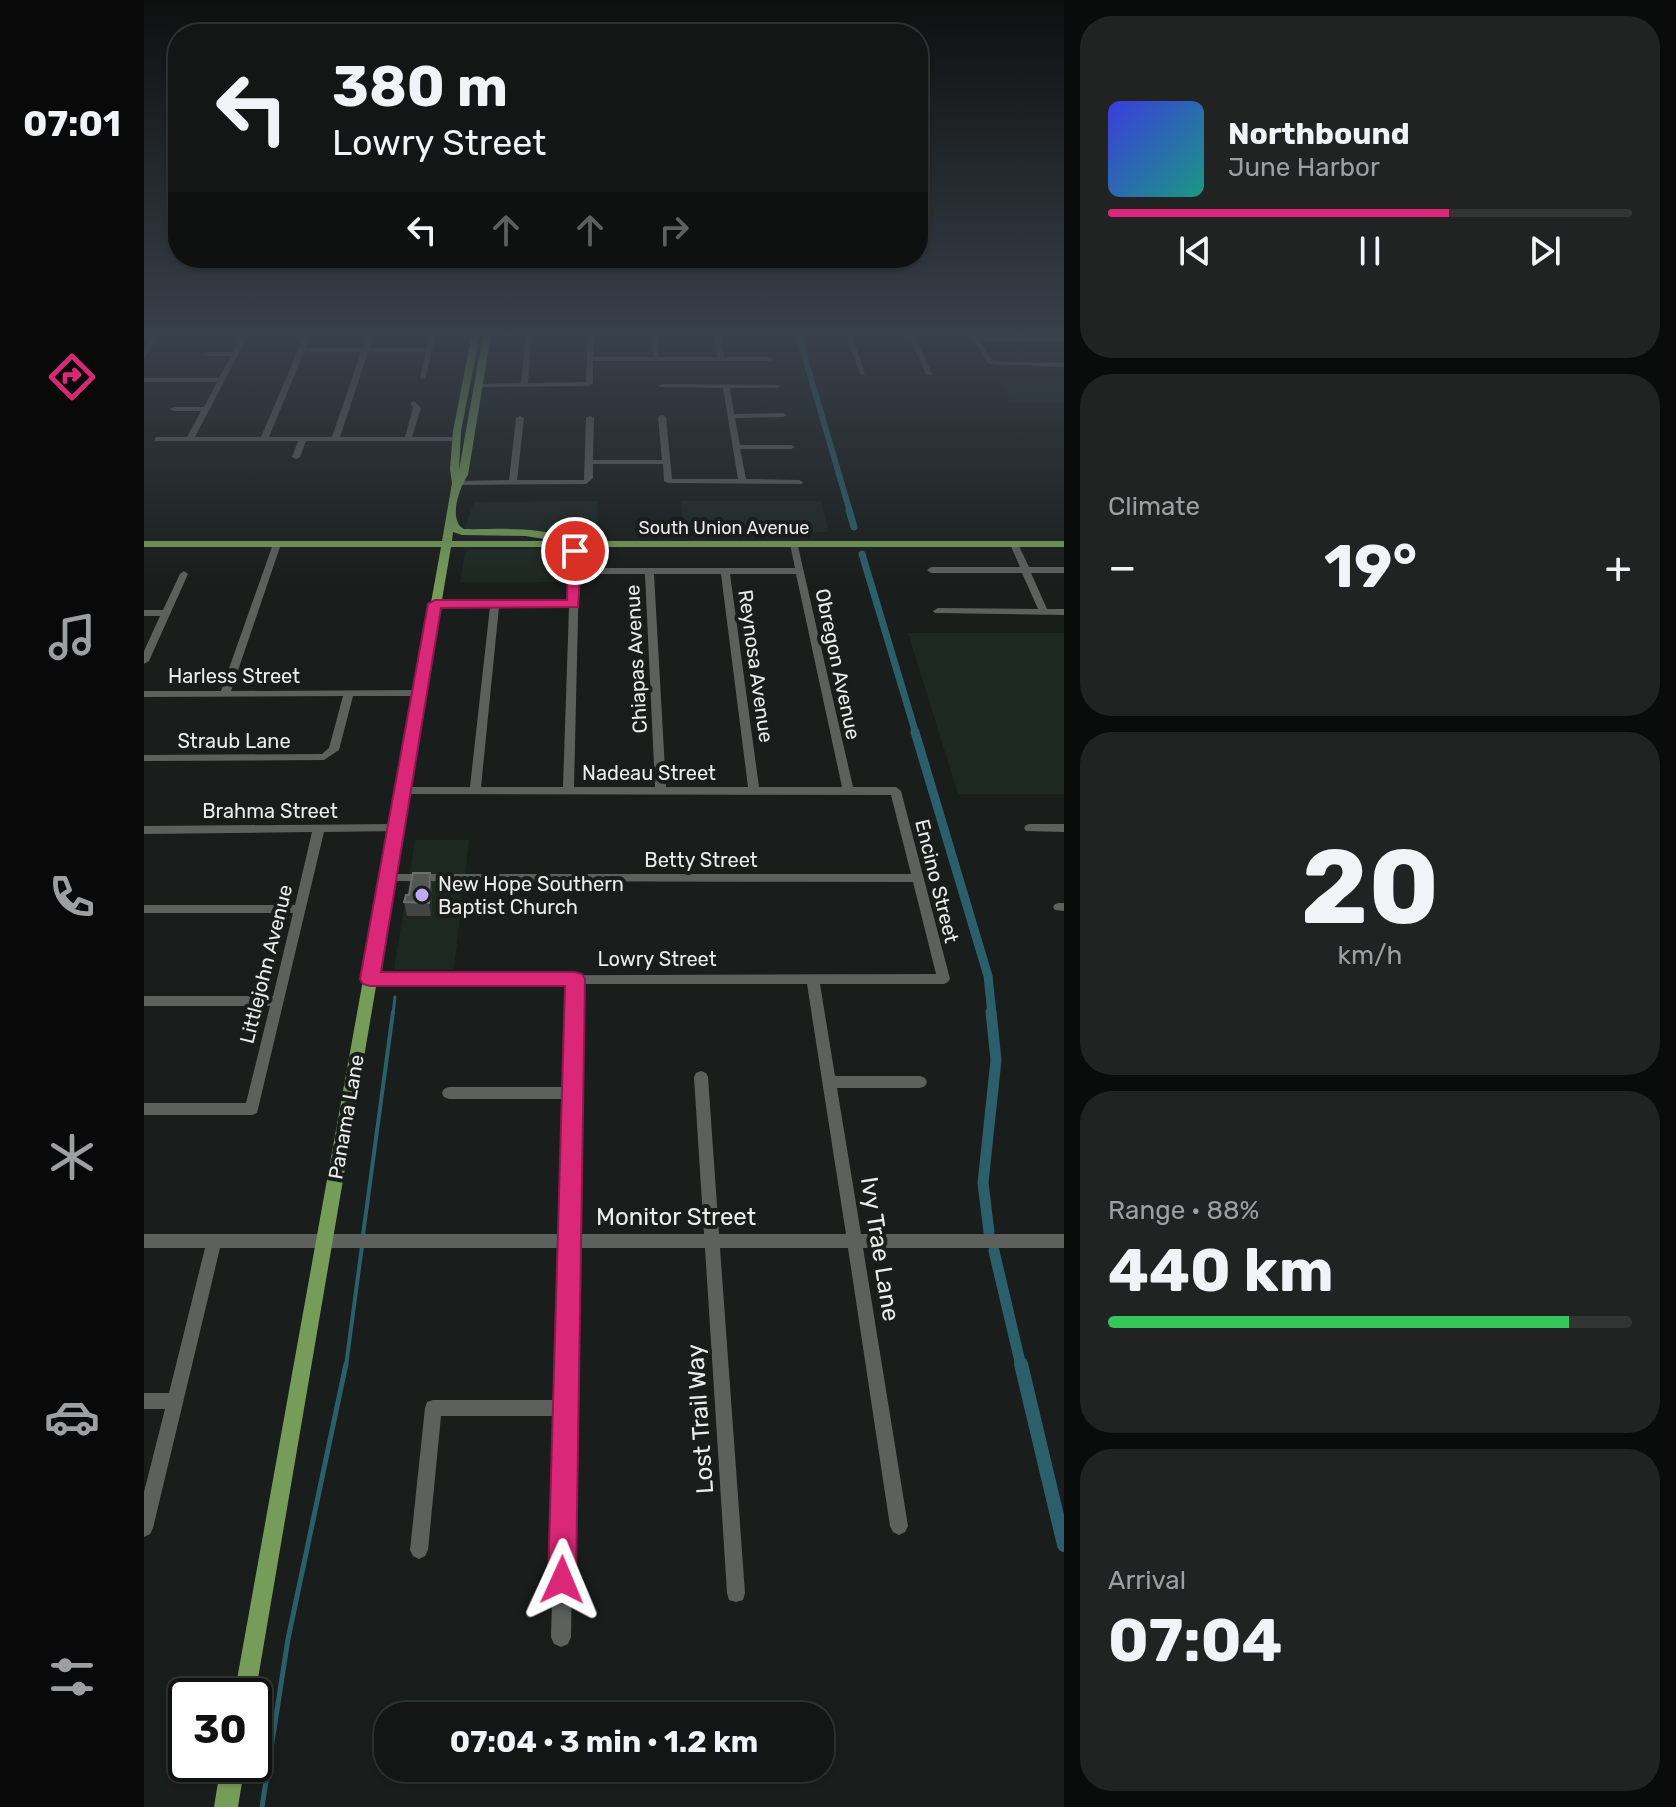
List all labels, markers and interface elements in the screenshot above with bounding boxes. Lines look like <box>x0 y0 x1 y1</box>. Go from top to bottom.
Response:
text: 380 m <box>332 54 508 120</box>
icon: left <box>200 56 304 160</box>
text: 07:01 <box>23 102 121 145</box>
text: Northbound <box>1228 116 1410 152</box>
text: Lowry Street <box>332 121 546 164</box>
text: June Harbor <box>1228 152 1380 183</box>
icon: left <box>400 208 444 252</box>
icon: ahead <box>484 208 528 252</box>
icon: ahead <box>568 208 612 252</box>
icon: right <box>652 208 696 252</box>
icon: previous <box>1173 229 1217 273</box>
icon: pause <box>1348 229 1392 273</box>
icon: next <box>1523 229 1567 273</box>
icon: directions <box>44 349 100 405</box>
text: Climate <box>1108 491 1200 522</box>
pin <box>541 517 609 585</box>
street label: South Union Avenue <box>639 517 809 539</box>
icon: arrive <box>553 529 597 573</box>
text: 19° <box>1324 531 1417 602</box>
text: − <box>1108 541 1137 593</box>
text: + <box>1605 541 1632 593</box>
street label: Chiapas Avenue <box>620 584 652 734</box>
street label: Obregon Avenue <box>810 586 866 742</box>
street label: Reynosa Avenue <box>733 588 779 744</box>
icon: music <box>44 609 100 665</box>
street label: Harless Street <box>168 664 300 688</box>
street label: Straub Lane <box>177 729 291 753</box>
street label: Nadeau Street <box>582 761 716 785</box>
street label: Brahma Street <box>202 799 338 823</box>
street label: Encino Street <box>910 817 964 945</box>
text: 20 <box>1301 826 1439 949</box>
street label: Betty Street <box>644 848 758 872</box>
icon: phone <box>44 869 100 925</box>
place label: New Hope Southern Baptist Church <box>438 872 624 919</box>
street label: Littlejohn Avenue <box>235 882 297 1046</box>
marker: New Hope Southern Baptist Church <box>413 886 431 904</box>
text: km/h <box>1338 940 1402 971</box>
street label: Lowry Street <box>597 947 717 971</box>
street label: Panama Lane <box>323 1053 369 1181</box>
icon: climate <box>44 1129 100 1185</box>
street label: Ivy Trae Lane <box>855 1175 905 1323</box>
text: Range · 88% <box>1108 1195 1259 1226</box>
street label: Monitor Street <box>596 1203 756 1231</box>
text: 440 km <box>1108 1235 1334 1306</box>
street label: Lost Trail Way <box>681 1343 719 1495</box>
icon: car <box>44 1389 100 1445</box>
position arrow <box>520 1538 604 1622</box>
text: Arrival <box>1108 1565 1186 1596</box>
text: 07:04 <box>1108 1605 1282 1676</box>
icon: filters <box>44 1649 100 1705</box>
speed limit sign: 30 <box>168 1678 272 1782</box>
text: 07:04 · 3 min · 1.2 km <box>450 1724 758 1760</box>

